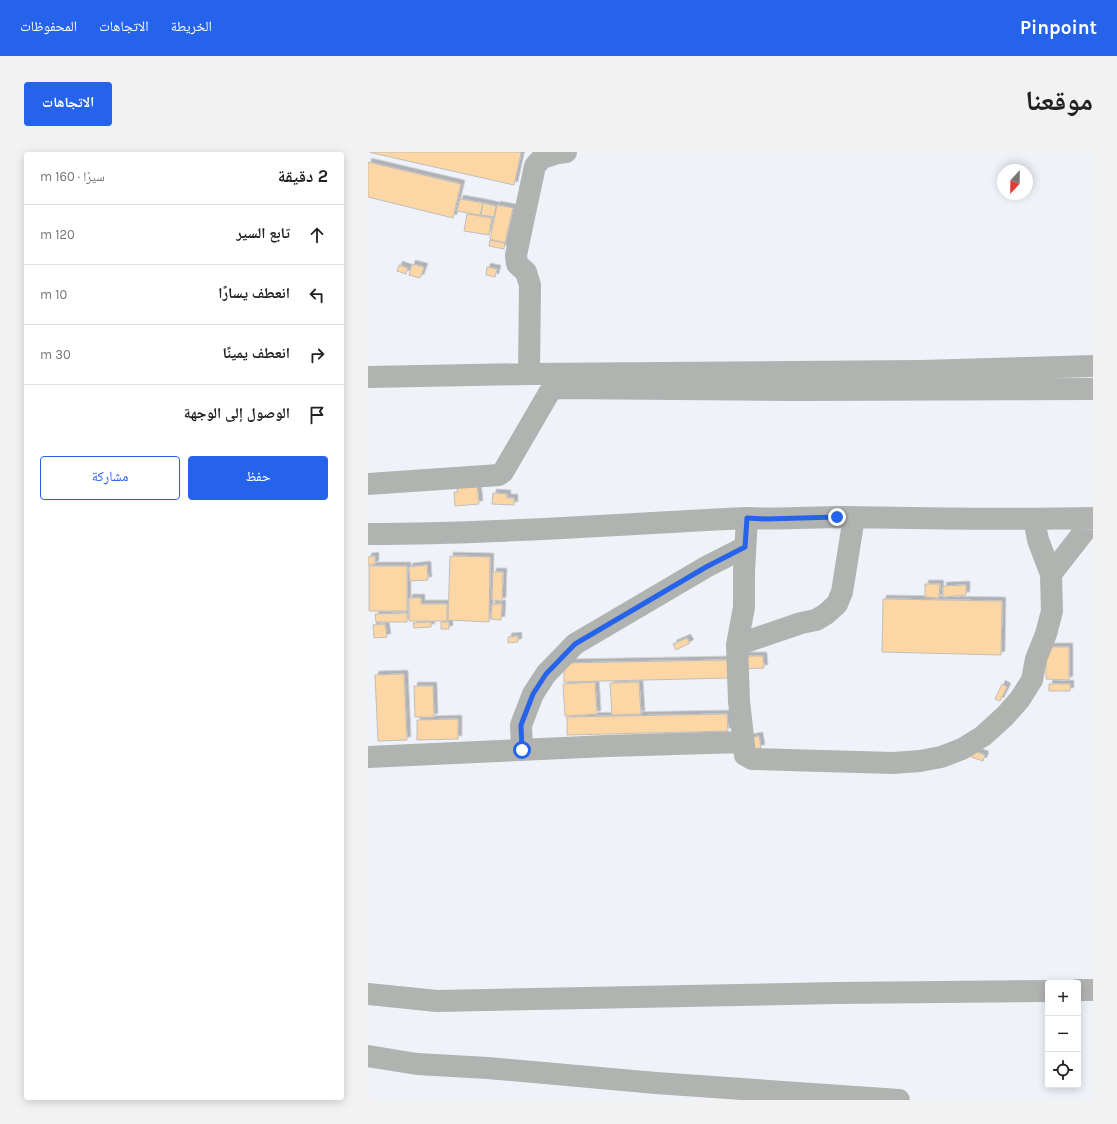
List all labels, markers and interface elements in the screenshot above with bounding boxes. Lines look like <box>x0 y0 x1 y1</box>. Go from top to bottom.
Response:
text: Pinpoint <box>1020 17 1097 39</box>
text: المحفوظات <box>20 18 77 35</box>
text: الاتجاهات <box>99 18 149 35</box>
text: الخريطة <box>171 18 212 35</box>
button: الاتجاهات <box>24 82 112 126</box>
text: موقعنا <box>1025 84 1093 117</box>
north arrow <box>997 164 1033 200</box>
text: 2 دقيقة <box>278 166 328 186</box>
text: سيرًا · 160 m <box>40 169 105 184</box>
text: تابع السير <box>236 224 290 242</box>
icon: ahead <box>306 224 328 246</box>
text: 120 m <box>40 227 75 242</box>
text: انعطف يسارًا <box>218 284 290 302</box>
icon: left <box>306 284 328 306</box>
text: 10 m <box>40 287 67 302</box>
text: انعطف يمينًا <box>223 344 290 362</box>
icon: right <box>306 344 328 366</box>
text: 30 m <box>40 347 71 362</box>
text: الوصول إلى الوجهة <box>184 404 290 422</box>
icon: arrive <box>306 404 328 426</box>
button: مشاركة <box>40 456 180 500</box>
button: حفظ <box>188 456 328 500</box>
route end <box>828 508 846 526</box>
route start <box>513 741 531 759</box>
map controls <box>1045 980 1081 1088</box>
button: + <box>1045 980 1081 1016</box>
button: − <box>1045 1016 1081 1052</box>
button: locate <box>1045 1052 1081 1088</box>

